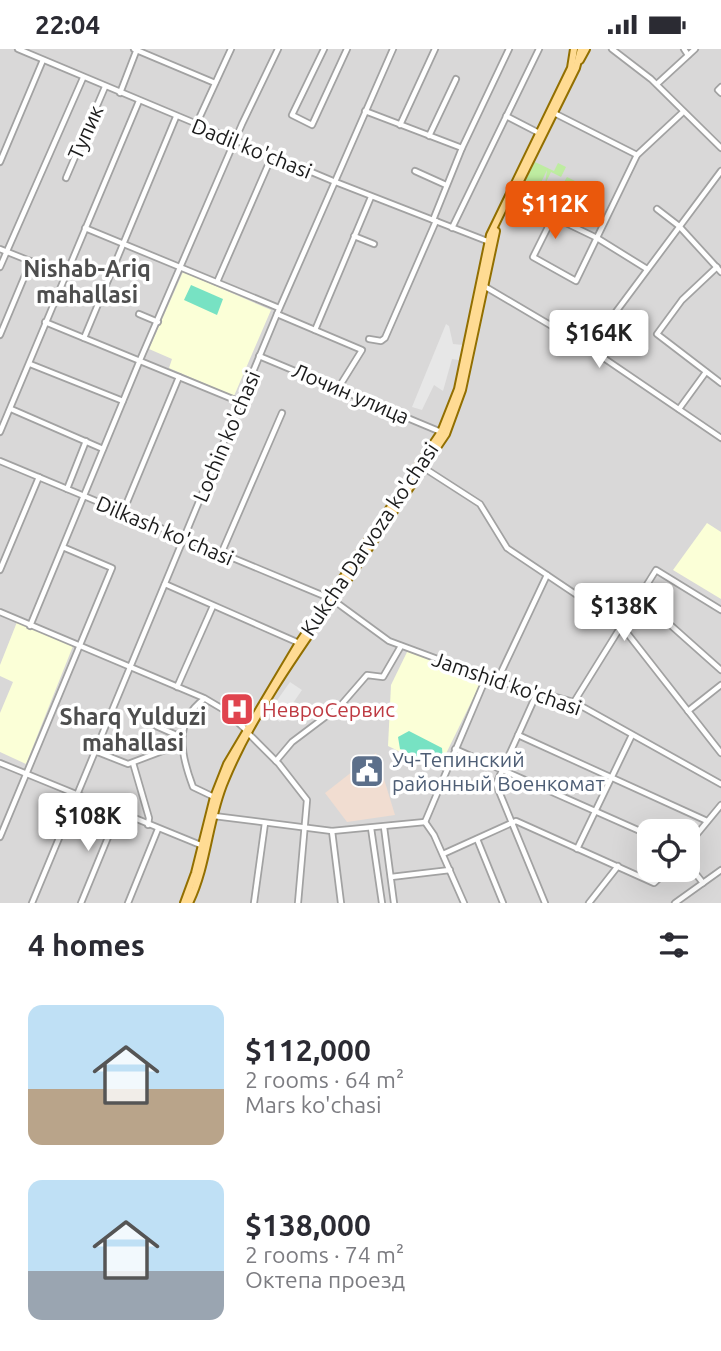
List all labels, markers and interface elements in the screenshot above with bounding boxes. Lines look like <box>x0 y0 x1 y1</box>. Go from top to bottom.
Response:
text: 22:04 <box>35 10 100 39</box>
street label: Тупик <box>62 101 108 163</box>
street label: Dadil ko'chasi <box>189 113 315 183</box>
pin: $112K <box>506 181 604 241</box>
text: $112K <box>521 191 589 216</box>
district label: Nishab-Ariq mahallasi <box>23 256 151 307</box>
pin: $164K <box>550 311 648 370</box>
text: $164K <box>565 320 633 345</box>
street label: Лочин улица <box>289 358 413 428</box>
street label: Lochin ko'chasi <box>188 367 264 505</box>
street label: Kukcha Darvoza ko'chasi <box>295 438 443 640</box>
street label: Dilkash ko'chasi <box>93 490 237 570</box>
pin: $138K <box>575 583 673 643</box>
text: $138K <box>590 593 658 618</box>
street label: Jamshid ko'chasi <box>429 646 585 720</box>
hospital icon: НевроСервис <box>218 690 256 728</box>
place label: НевроСервис <box>262 697 395 721</box>
district label: Sharq Yulduzi mahallasi <box>60 704 206 755</box>
place label: Уч-Тепинский районный Военкомат <box>392 747 605 795</box>
public building icon: Уч-Тепинский районный Военкомат <box>348 752 386 790</box>
pin: $108K <box>39 793 137 853</box>
text: $108K <box>54 803 122 828</box>
map controls <box>637 819 700 882</box>
button: locate <box>637 819 700 882</box>
icon: filters <box>655 926 693 964</box>
text: 4 homes <box>28 928 145 962</box>
icon: home <box>84 1033 168 1117</box>
text: $112,000 <box>245 1033 371 1067</box>
text: 2 rooms · 64 m² <box>245 1067 404 1092</box>
text: Mars ko'chasi <box>245 1092 382 1117</box>
icon: home <box>84 1208 168 1292</box>
text: $138,000 <box>245 1208 371 1242</box>
text: 2 rooms · 74 m² <box>245 1242 404 1267</box>
text: Октепа проезд <box>245 1267 405 1292</box>

